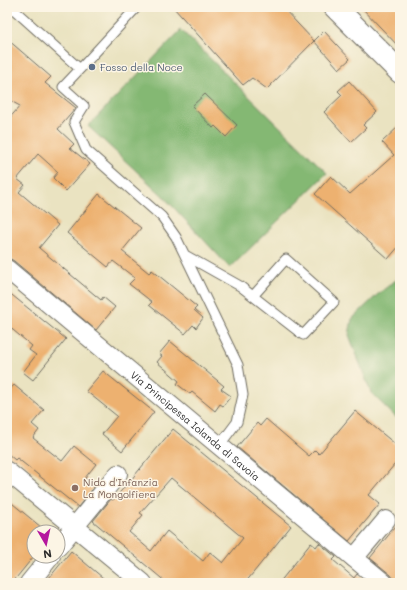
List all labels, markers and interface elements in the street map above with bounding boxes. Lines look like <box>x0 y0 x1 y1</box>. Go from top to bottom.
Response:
place label: Fosso della Noce <box>100 60 183 74</box>
marker: Fosso della Noce <box>87 62 97 72</box>
street label: Via Principessa Iolanda di Savoia <box>128 368 263 484</box>
place label: Nido d'Infanzia La Mongolfiera <box>83 475 158 501</box>
marker: Nido d'Infanzia La Mongolfiera <box>70 483 80 493</box>
north arrow <box>26 524 66 564</box>
text: N <box>42 546 53 562</box>

